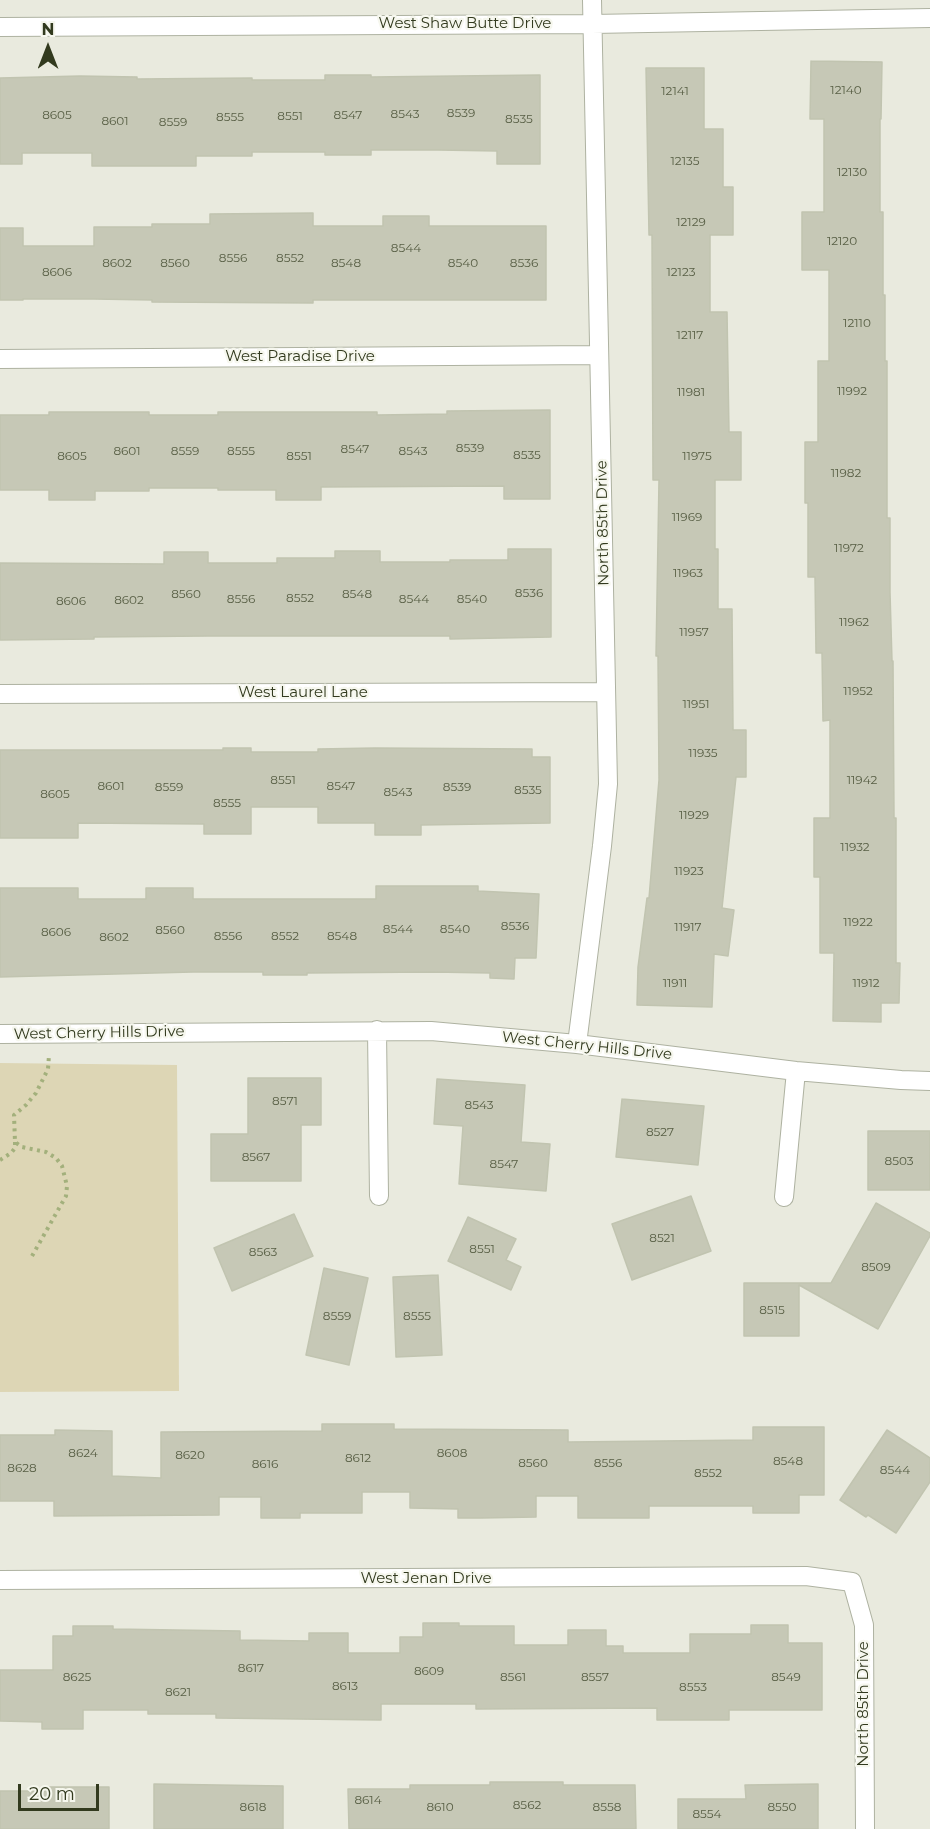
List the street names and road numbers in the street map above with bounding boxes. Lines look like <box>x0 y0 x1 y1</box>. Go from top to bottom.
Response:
street label: West Shaw Butte Drive <box>379 15 551 33</box>
street label: West Paradise Drive <box>225 348 375 366</box>
street label: North 85th Drive <box>593 460 613 586</box>
street label: West Laurel Lane <box>238 684 368 702</box>
street label: West Cherry Hills Drive <box>13 1023 185 1043</box>
street label: West Cherry Hills Drive <box>501 1028 673 1064</box>
street label: West Jenan Drive <box>360 1570 492 1588</box>
street label: North 85th Drive <box>855 1641 873 1767</box>

